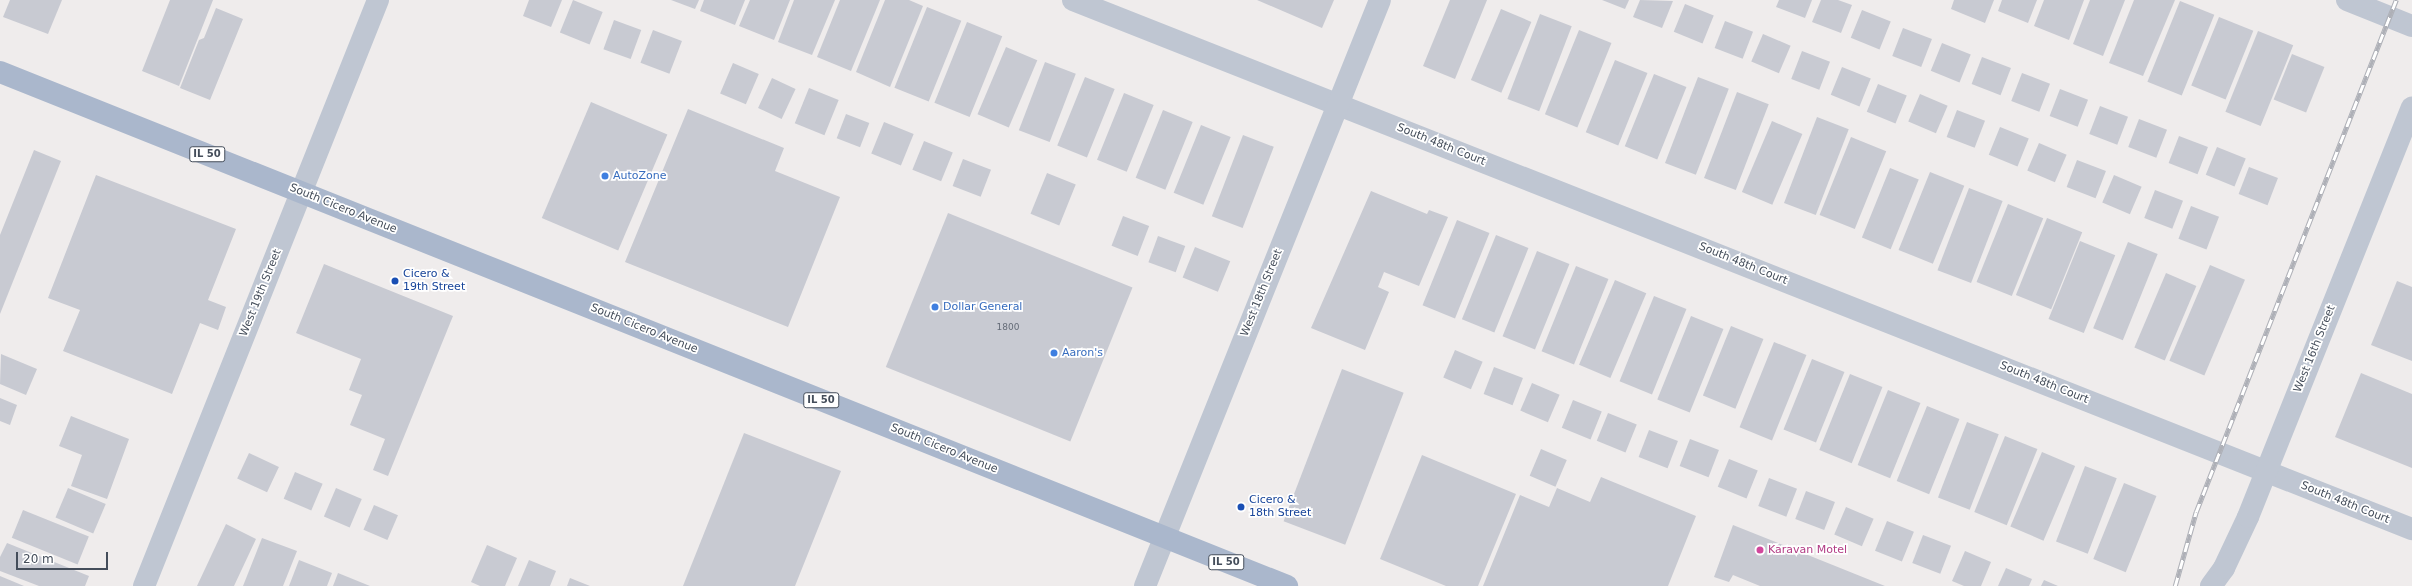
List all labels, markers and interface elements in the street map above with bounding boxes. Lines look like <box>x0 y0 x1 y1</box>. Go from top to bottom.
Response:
street label: South 48th Court <box>1395 121 1487 169</box>
road number: IL 50 <box>189 146 225 162</box>
place label: AutoZone <box>613 169 667 183</box>
marker: AutoZone <box>600 171 610 181</box>
street label: South Cicero Avenue <box>287 181 399 237</box>
street label: South 48th Court <box>1697 240 1789 288</box>
street label: West 19th Street <box>238 248 284 338</box>
street label: West 18th Street <box>1239 248 1285 338</box>
place label: Cicero & 19th Street <box>403 268 465 294</box>
marker: Cicero & 19th Street <box>390 276 400 286</box>
place label: Dollar General <box>943 300 1022 314</box>
street label: South Cicero Avenue <box>588 301 700 357</box>
marker: Dollar General <box>930 302 940 312</box>
street label: West 16th Street <box>2292 304 2338 394</box>
house number: 1800 <box>997 322 1019 332</box>
place label: Aaron's <box>1062 346 1103 360</box>
marker: Aaron's <box>1049 348 1059 358</box>
street label: South 48th Court <box>1998 359 2090 407</box>
road number: IL 50 <box>803 392 839 408</box>
street label: South Cicero Avenue <box>888 421 1000 477</box>
street label: South 48th Court <box>2299 479 2391 527</box>
place label: Cicero & 18th Street <box>1249 494 1311 520</box>
marker: Cicero & 18th Street <box>1236 502 1246 512</box>
place label: Karavan Motel <box>1768 543 1847 557</box>
scale bar <box>18 544 110 570</box>
marker: Karavan Motel <box>1755 545 1765 555</box>
text: 20 m <box>23 552 54 566</box>
road number: IL 50 <box>1208 554 1244 570</box>

